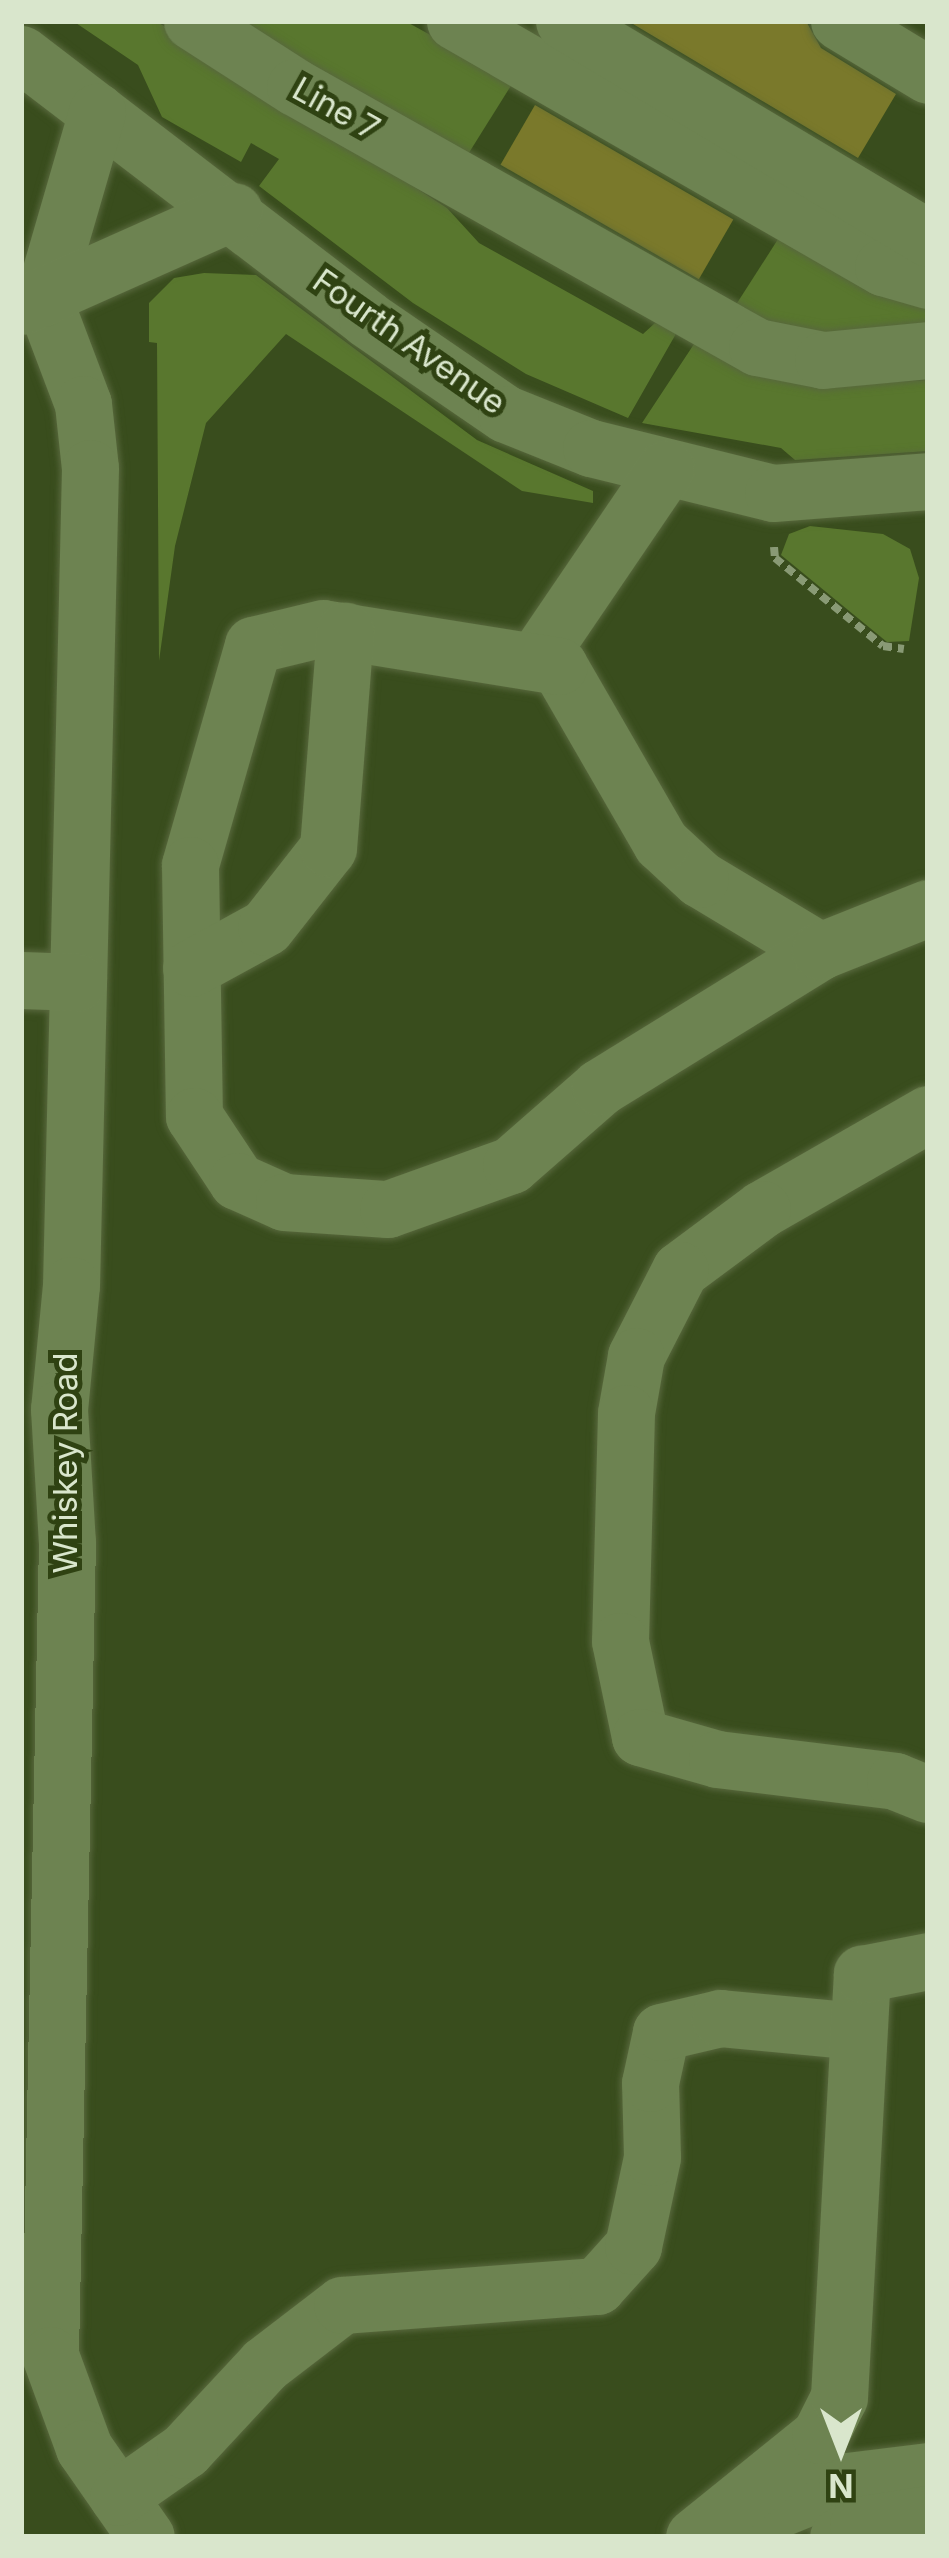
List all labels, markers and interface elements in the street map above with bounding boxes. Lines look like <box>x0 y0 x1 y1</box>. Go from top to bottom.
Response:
street label: Line 7 <box>286 69 386 149</box>
street label: Fourth Avenue <box>305 261 513 423</box>
street label: Whiskey Road <box>46 1353 86 1573</box>
north arrow <box>781 2390 901 2510</box>
text: N <box>828 2466 854 2506</box>

